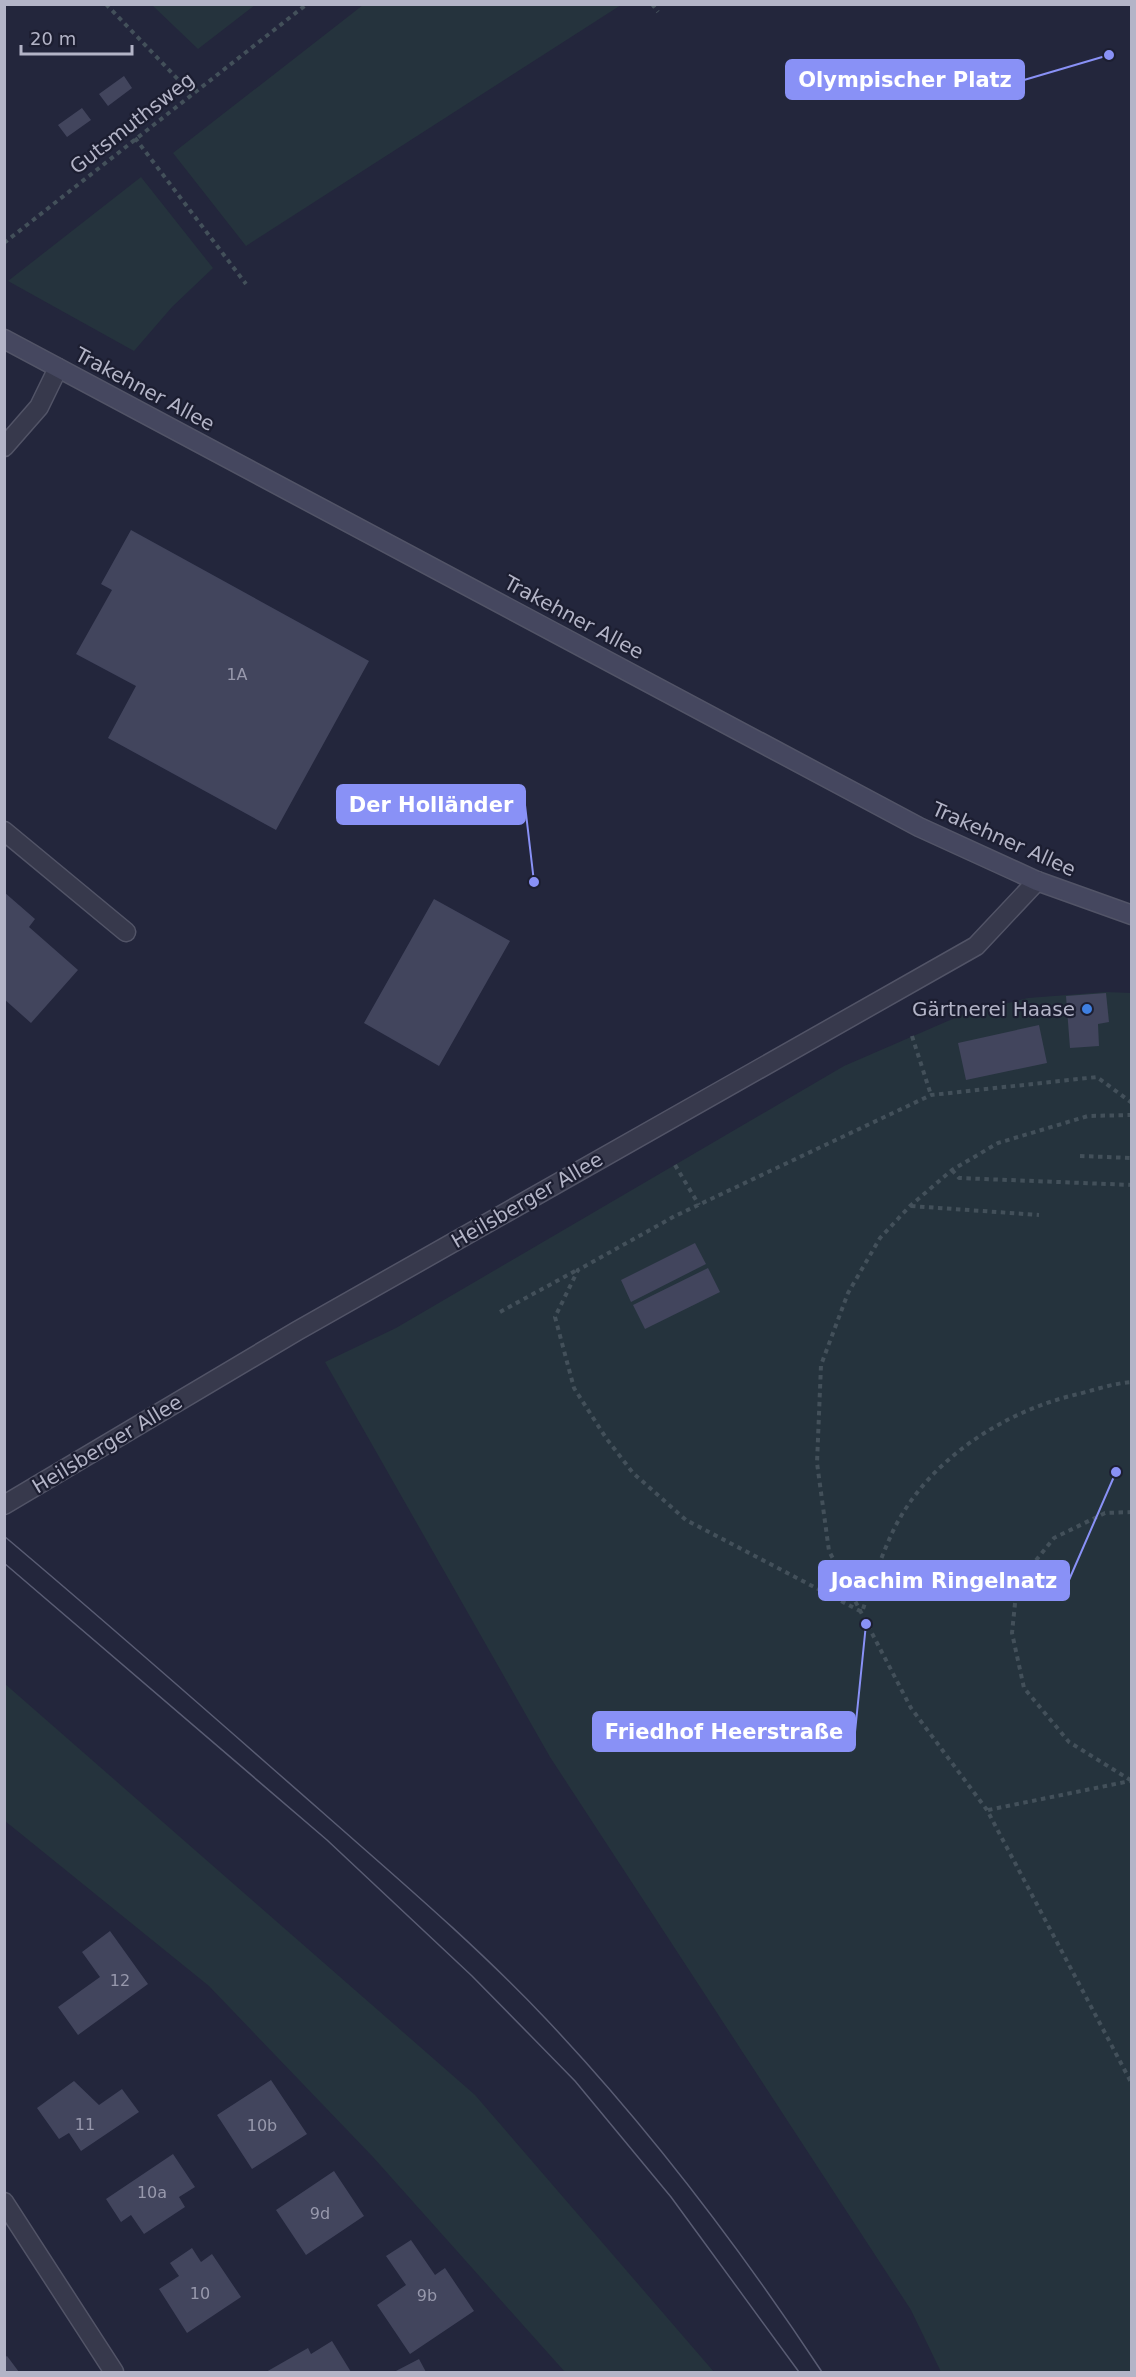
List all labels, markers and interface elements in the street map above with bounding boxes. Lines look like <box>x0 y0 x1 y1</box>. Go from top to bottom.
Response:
scale bar <box>21 18 132 56</box>
text: 20 m <box>30 28 76 49</box>
callout: Olympischer Platz <box>786 60 1024 99</box>
street label: Gutsmuthsweg <box>65 67 199 179</box>
text: Olympischer Platz <box>798 68 1012 92</box>
street label: Trakehner Allee <box>70 342 219 436</box>
street label: Trakehner Allee <box>499 570 648 664</box>
house number: 1A <box>226 665 248 684</box>
callout: Der Holländer <box>337 785 525 824</box>
text: Der Holländer <box>349 793 514 817</box>
street label: Trakehner Allee <box>928 796 1079 881</box>
place label: Gärtnerei Haase <box>912 997 1075 1021</box>
marker: Gärtnerei Haase <box>1080 1002 1094 1016</box>
street label: Heilsberger Allee <box>447 1147 607 1253</box>
street label: Heilsberger Allee <box>28 1390 186 1498</box>
callout: Joachim Ringelnatz <box>819 1561 1069 1600</box>
text: Joachim Ringelnatz <box>829 1569 1057 1593</box>
callout: Friedhof Heerstraße <box>593 1712 855 1751</box>
text: Friedhof Heerstraße <box>605 1720 843 1744</box>
house number: 12 <box>110 1971 130 1990</box>
house number: 11 <box>75 2115 95 2134</box>
house number: 10b <box>247 2116 277 2135</box>
house number: 10a <box>137 2183 167 2202</box>
house number: 9d <box>310 2204 330 2223</box>
house number: 10 <box>190 2284 210 2303</box>
house number: 9b <box>417 2286 437 2305</box>

